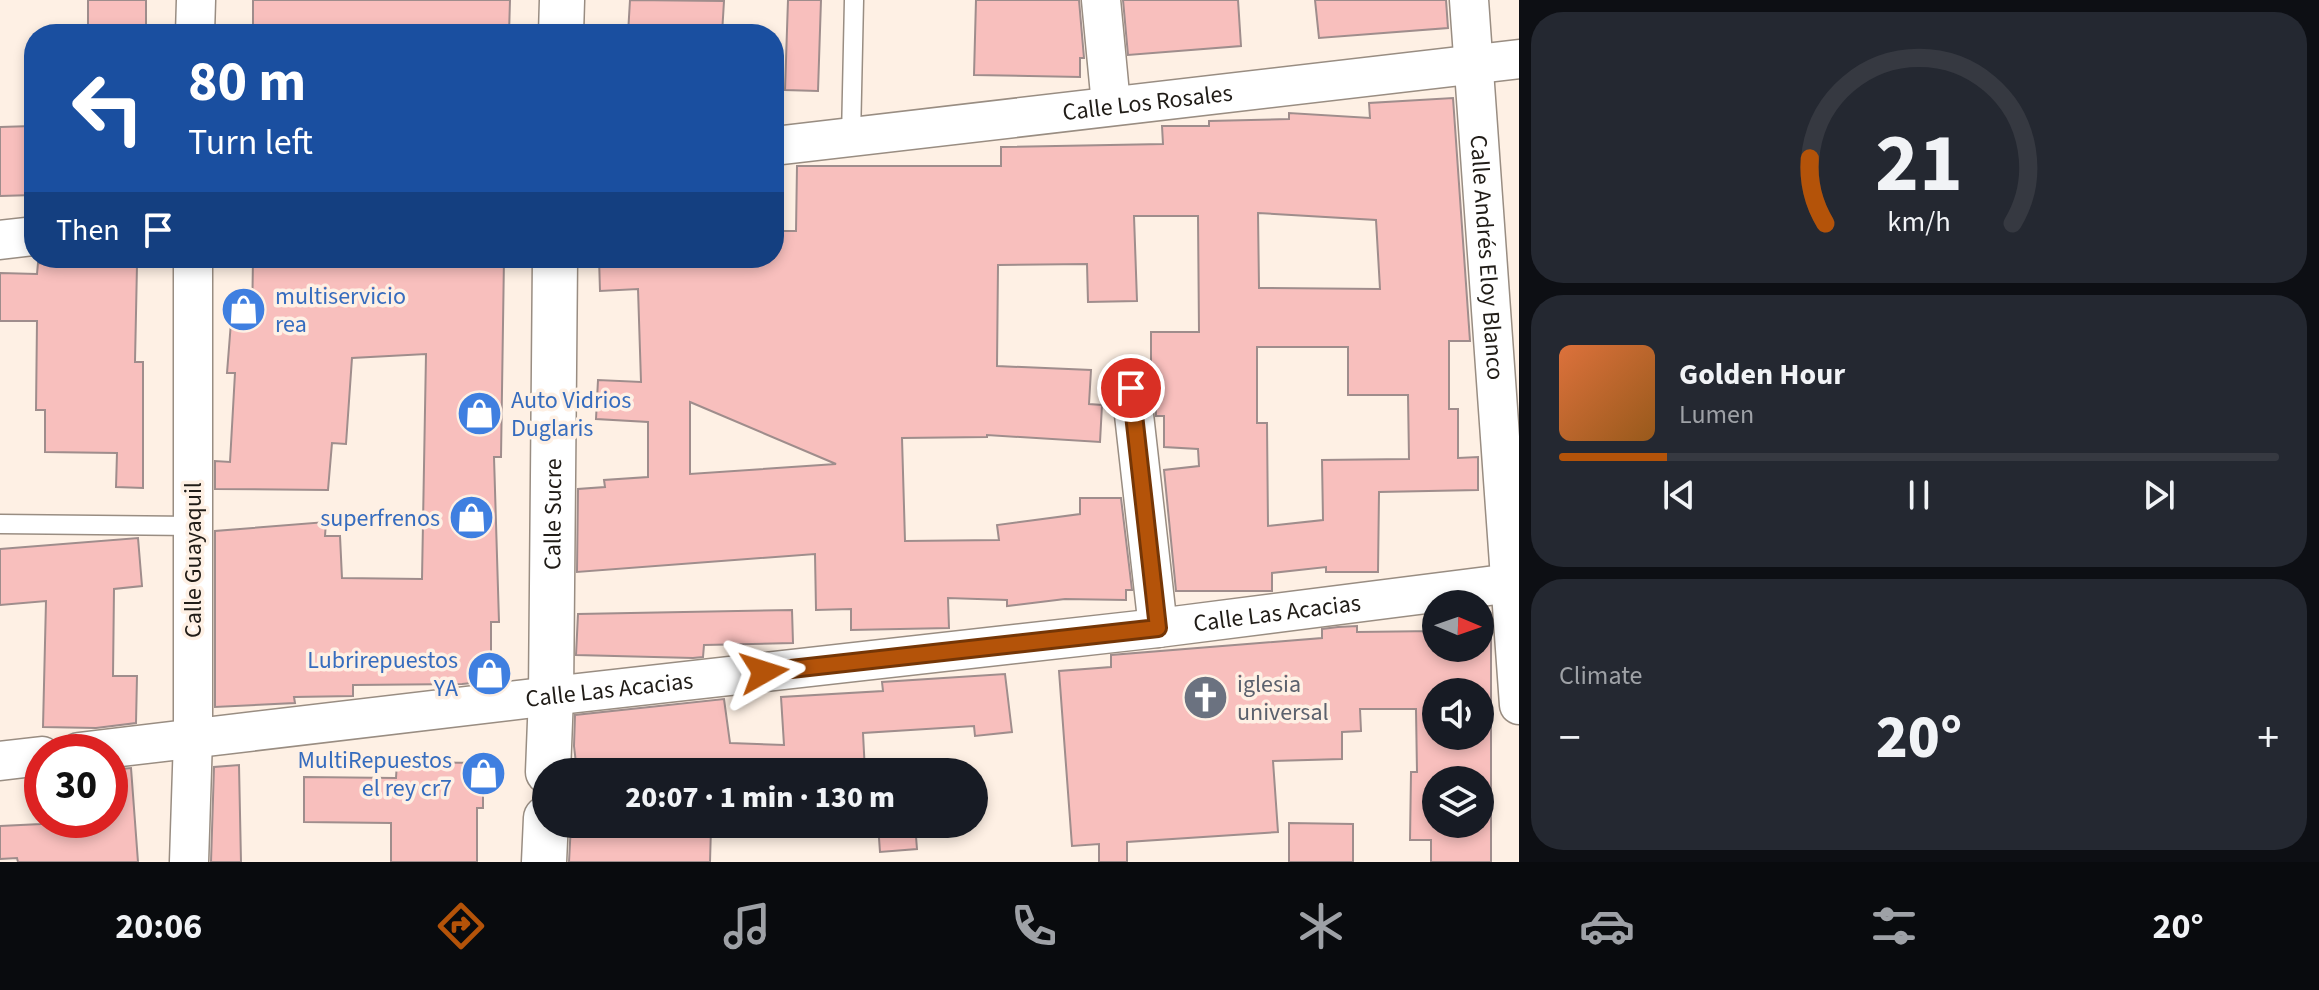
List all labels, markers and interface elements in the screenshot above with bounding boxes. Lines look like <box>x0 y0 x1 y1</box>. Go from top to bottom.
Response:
text: 80 m <box>188 43 306 122</box>
icon: left <box>56 56 160 160</box>
street label: Calle Los Rosales <box>1061 75 1234 130</box>
text: 21 <box>1875 104 1963 222</box>
text: Turn left <box>188 117 313 168</box>
street label: Calle Andrés Eloy Blanco <box>1461 133 1513 381</box>
text: km/h <box>1887 202 1951 242</box>
icon: arrive <box>136 208 180 252</box>
text: Then <box>56 209 120 252</box>
place label: multiservicio rea <box>275 279 406 342</box>
shop icon: multiservicio rea <box>220 286 268 334</box>
text: Golden Hour <box>1679 353 1845 396</box>
pin <box>1097 354 1165 422</box>
icon: arrive <box>1109 366 1153 410</box>
place label: Auto Vidrios Duglaris <box>511 383 631 446</box>
shop icon: Auto Vidrios Duglaris <box>456 390 504 438</box>
text: Lumen <box>1679 396 1754 433</box>
street label: Calle Sucre <box>535 458 571 570</box>
icon: previous <box>1657 473 1701 517</box>
icon: pause <box>1897 473 1941 517</box>
icon: next <box>2137 473 2181 517</box>
street label: Calle Guayaquil <box>176 482 211 638</box>
shop icon: superfrenos <box>447 494 495 542</box>
place label: superfrenos <box>320 501 440 536</box>
street label: Calle Las Acacias <box>1191 585 1363 641</box>
north arrow <box>1422 590 1494 662</box>
map controls <box>1422 590 1494 838</box>
position arrow <box>722 630 806 714</box>
place label: Lubrirepuestos YA <box>307 643 458 706</box>
shop icon: Lubrirepuestos YA <box>465 650 513 698</box>
text: Climate <box>1559 657 1643 694</box>
street label: Calle Las Acacias <box>524 663 695 716</box>
place label: iglesia universal <box>1237 667 1329 730</box>
church icon: iglesia universal <box>1182 674 1230 722</box>
button: sound <box>1422 678 1494 750</box>
text: 20° <box>1876 696 1962 781</box>
text: − <box>1559 707 1581 770</box>
text: + <box>2257 707 2279 770</box>
speed limit sign: 30 <box>24 734 128 838</box>
place label: MultiRepuestos el rey cr7 <box>297 743 452 806</box>
shop icon: MultiRepuestos el rey cr7 <box>459 750 507 798</box>
button: layers <box>1422 766 1494 838</box>
text: 20:07 · 1 min · 130 m <box>625 776 895 819</box>
icon: directions <box>433 898 489 954</box>
icon: music <box>719 898 775 954</box>
icon: phone <box>1006 898 1062 954</box>
icon: climate <box>1293 898 1349 954</box>
icon: car <box>1579 898 1635 954</box>
icon: filters <box>1866 898 1922 954</box>
text: 20:06 <box>115 901 202 952</box>
text: 20° <box>2153 901 2204 952</box>

